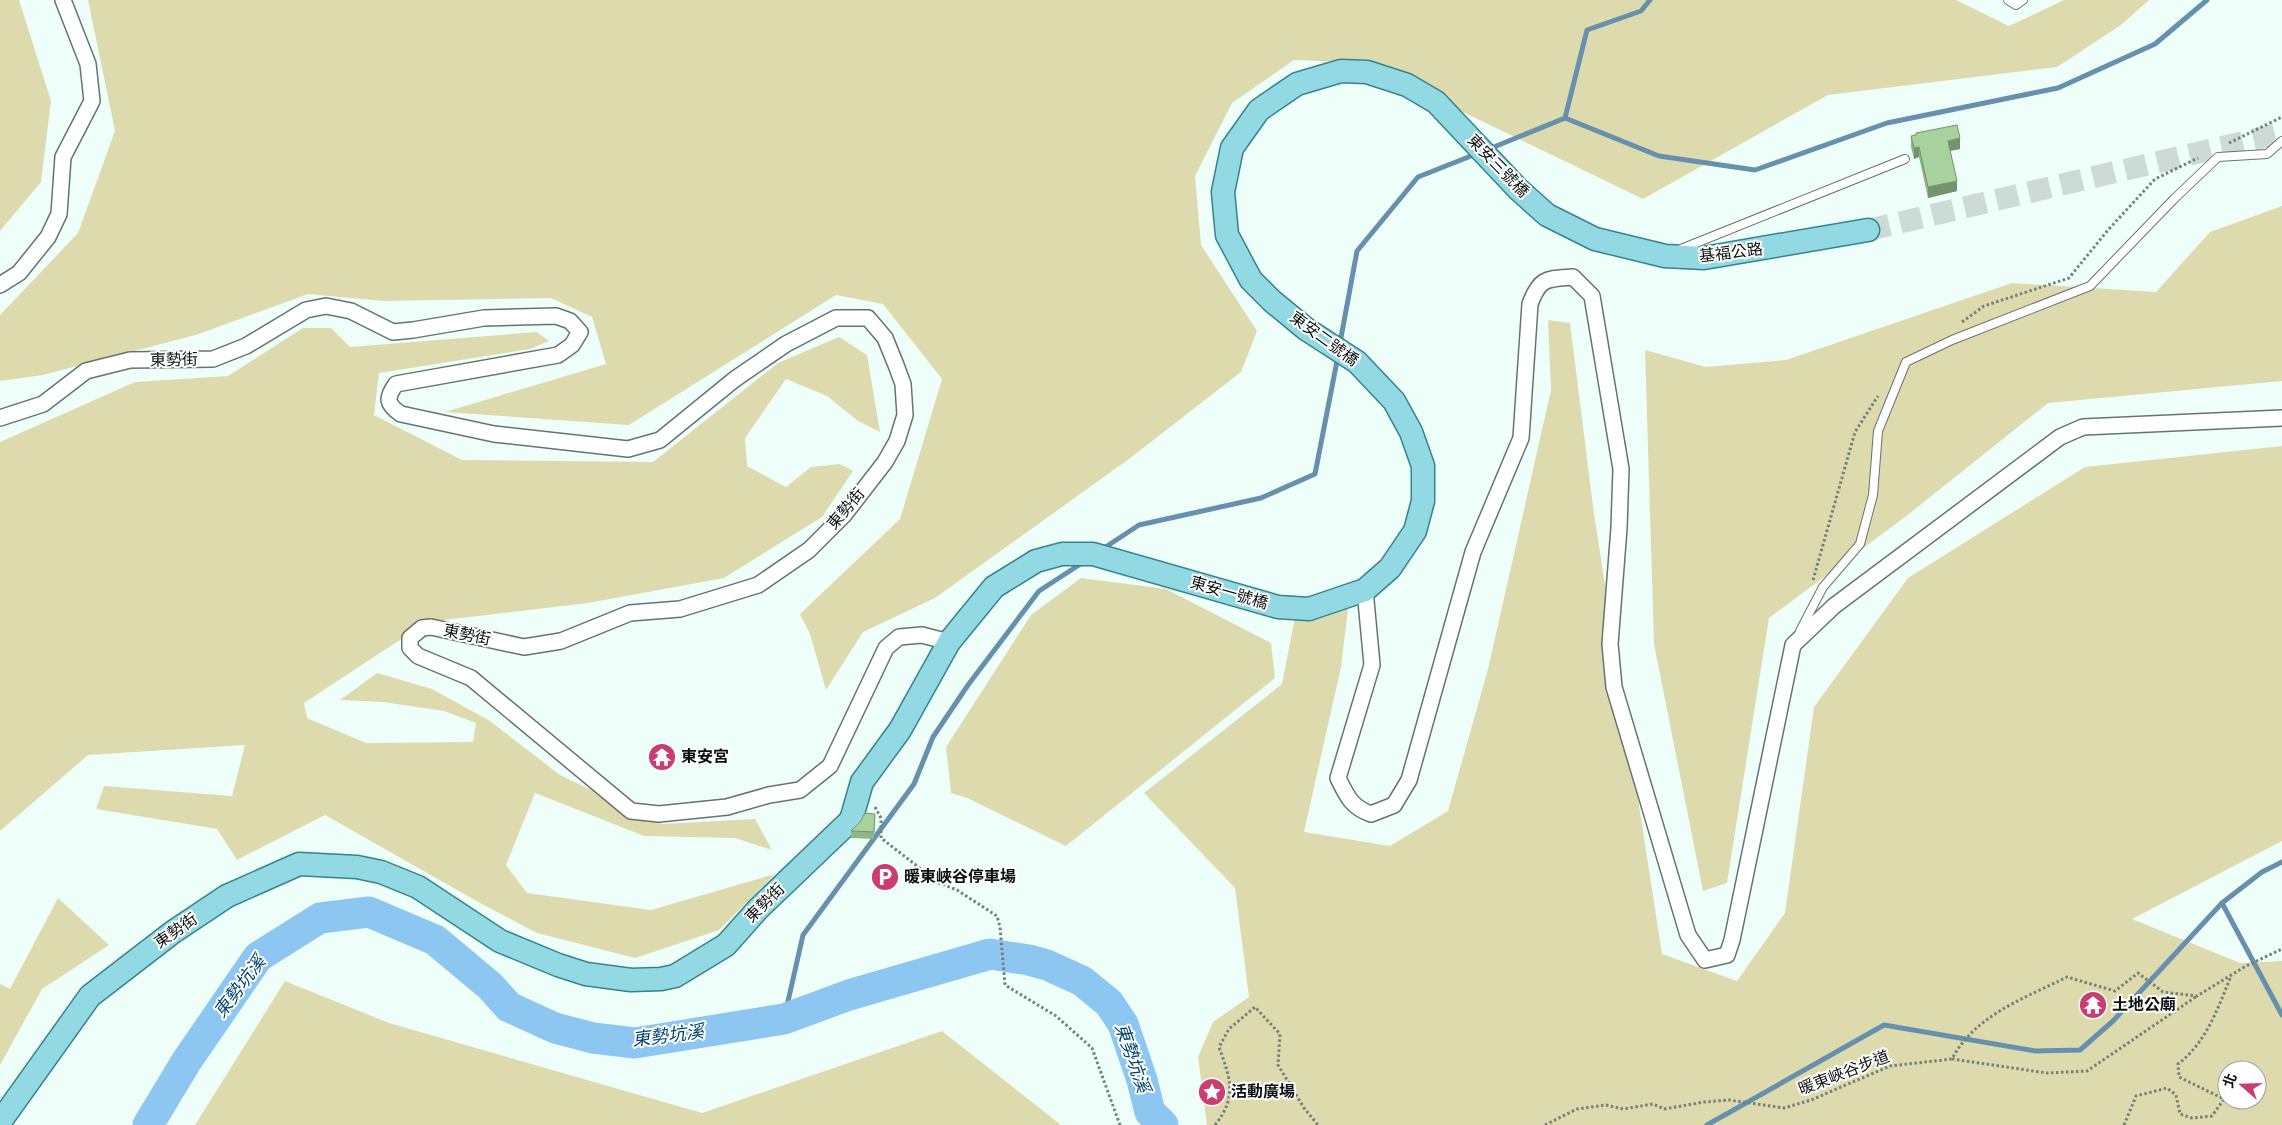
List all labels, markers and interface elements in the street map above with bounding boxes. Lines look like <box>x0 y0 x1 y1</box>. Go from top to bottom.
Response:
street label: 東安三號橋 <box>1462 129 1534 203</box>
street label: 基福公路 <box>1698 237 1764 269</box>
street label: 東安二號橋 <box>1285 306 1363 372</box>
street label: 東勢街 <box>150 348 198 372</box>
street label: 東勢街 <box>821 483 871 535</box>
street label: 東安一號橋 <box>1187 570 1271 616</box>
street label: 東勢街 <box>441 618 493 652</box>
temple icon: 東安宮 <box>647 742 677 772</box>
place label: 東安宮 <box>681 745 729 769</box>
parking icon: 暖東峽谷停車場 <box>870 862 900 892</box>
place label: 暖東峽谷停車場 <box>904 865 1016 889</box>
street label: 東勢街 <box>740 878 790 928</box>
street label: 東勢街 <box>149 907 203 955</box>
water label: 東勢坑溪 <box>208 948 274 1024</box>
temple icon: 土地公廟 <box>2078 990 2108 1020</box>
place label: 土地公廟 <box>2112 993 2176 1017</box>
water label: 東勢坑溪 <box>631 1018 708 1054</box>
water label: 東勢坑溪 <box>1108 1020 1157 1099</box>
street label: 暖東峽谷步道 <box>1795 1045 1893 1101</box>
north arrow <box>2217 1060 2267 1110</box>
text: 北 <box>2218 1071 2243 1091</box>
place icon: 活動廣場 <box>1197 1077 1227 1107</box>
place label: 活動廣場 <box>1231 1080 1295 1104</box>

